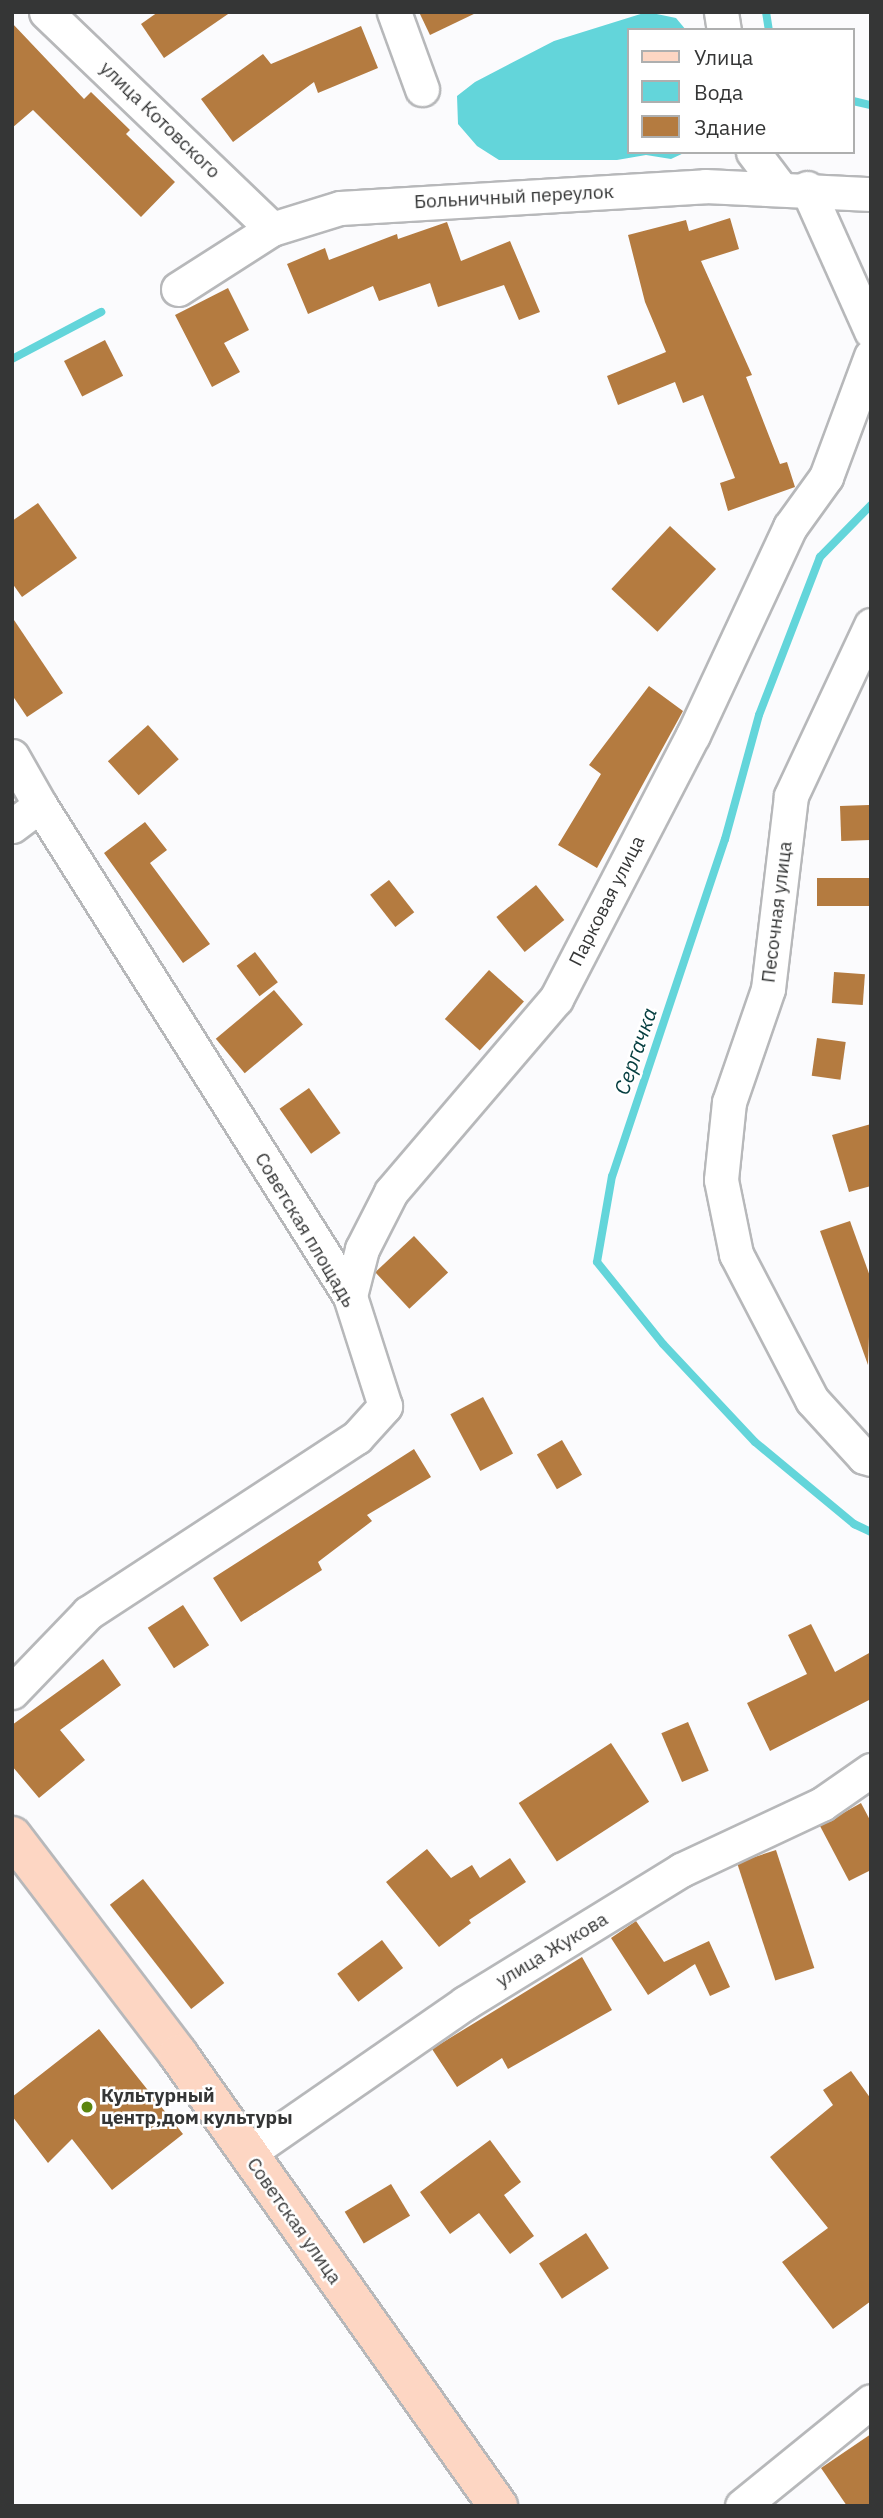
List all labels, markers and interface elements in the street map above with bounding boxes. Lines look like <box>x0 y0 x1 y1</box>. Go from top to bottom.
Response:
legend <box>628 28 855 154</box>
text: Улица <box>694 43 753 71</box>
street label: улица Котовского <box>95 57 225 183</box>
text: Вода <box>694 78 743 106</box>
text: Здание <box>694 113 766 141</box>
street label: Больничный переулок <box>413 180 615 214</box>
street label: Парковая улица <box>564 832 650 970</box>
street label: Песочная улица <box>757 840 797 984</box>
water label: Сергачка <box>608 1004 662 1098</box>
street label: Советская площадь <box>250 1149 360 1311</box>
street label: улица Жукова <box>492 1908 612 1992</box>
place label: Культурный центр,дом культуры <box>101 2085 293 2129</box>
marker: Культурный центр,дом культуры <box>79 2099 95 2115</box>
street label: Советская улица <box>242 2153 346 2289</box>

